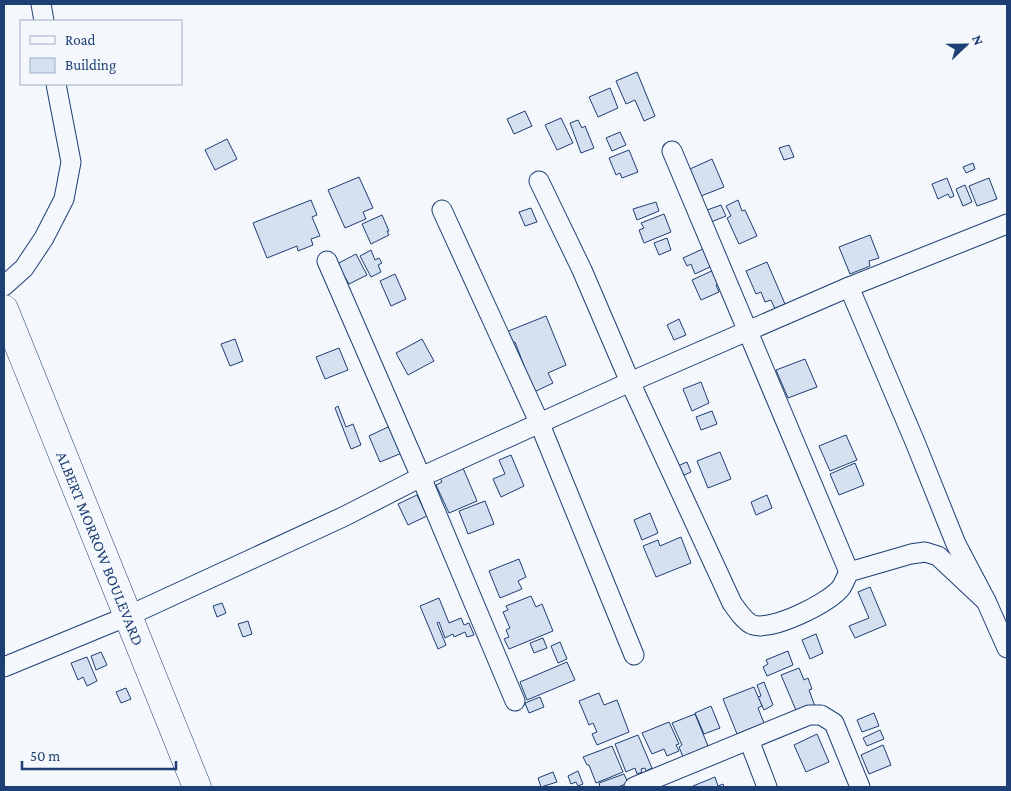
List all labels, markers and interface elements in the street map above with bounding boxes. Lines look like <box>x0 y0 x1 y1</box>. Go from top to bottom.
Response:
legend <box>20 20 182 85</box>
north arrow <box>941 20 991 70</box>
text: Road <box>65 32 96 48</box>
text: N <box>969 33 987 48</box>
text: Building <box>65 57 116 74</box>
street label: ALBERT MORROW BOULEVARD <box>54 449 147 648</box>
scale bar <box>22 738 176 770</box>
text: 50 m <box>30 748 60 764</box>

